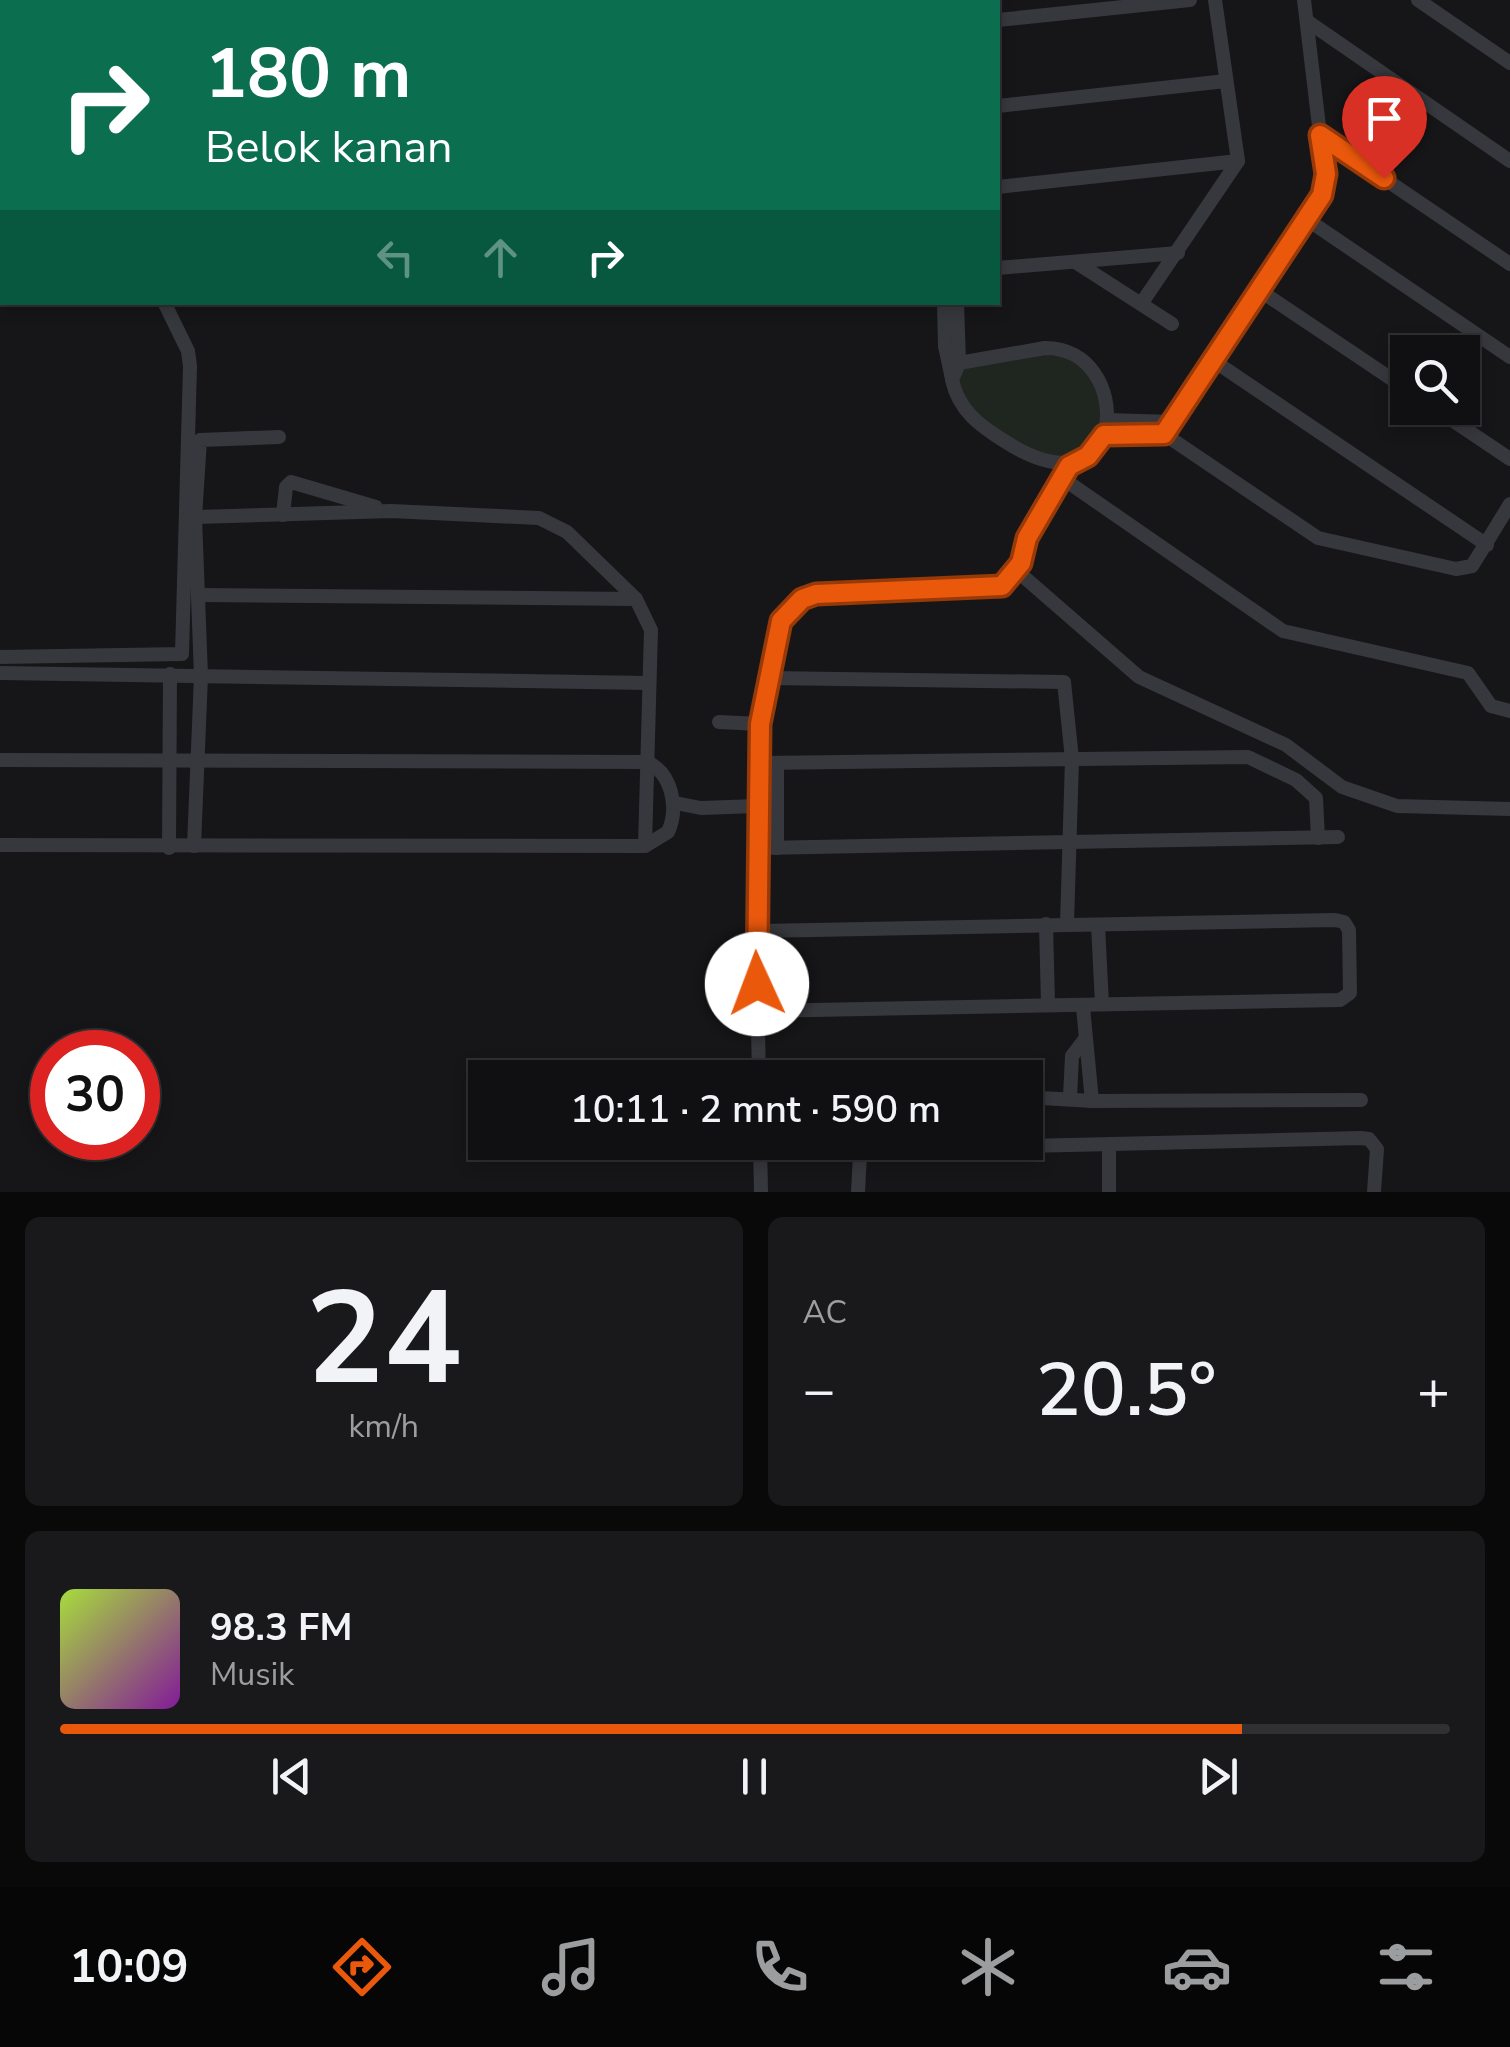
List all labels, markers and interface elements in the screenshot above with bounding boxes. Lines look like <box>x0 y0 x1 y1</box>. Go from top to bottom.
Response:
text: 180 m <box>205 26 411 122</box>
icon: right <box>40 40 170 170</box>
pin <box>1342 76 1427 179</box>
icon: arrive <box>1357 91 1412 146</box>
text: Belok kanan <box>205 117 453 178</box>
icon: left <box>368 230 423 285</box>
icon: ahead <box>473 230 528 285</box>
icon: right <box>578 230 633 285</box>
map controls <box>1390 335 1480 425</box>
button: search <box>1390 335 1480 425</box>
position arrow <box>705 932 809 1036</box>
speed limit sign: 30 <box>30 1030 160 1160</box>
text: 10:11 · 2 mnt · 590 m <box>570 1084 941 1135</box>
text: 24 <box>306 1251 462 1428</box>
text: AC <box>803 1291 847 1334</box>
text: 20.5° <box>1036 1339 1217 1441</box>
text: − <box>803 1353 836 1428</box>
text: + <box>1417 1353 1450 1428</box>
text: km/h <box>348 1405 419 1448</box>
text: 98.3 FM <box>210 1602 352 1653</box>
text: Musik <box>210 1653 294 1696</box>
icon: previous <box>264 1749 319 1804</box>
icon: pause <box>727 1749 782 1804</box>
icon: next <box>1191 1749 1246 1804</box>
icon: directions <box>327 1932 397 2002</box>
icon: music <box>536 1932 606 2002</box>
icon: phone <box>745 1932 815 2002</box>
icon: climate <box>953 1932 1023 2002</box>
icon: car <box>1162 1932 1232 2002</box>
icon: filters <box>1371 1932 1441 2002</box>
text: 10:09 <box>69 1937 189 1998</box>

